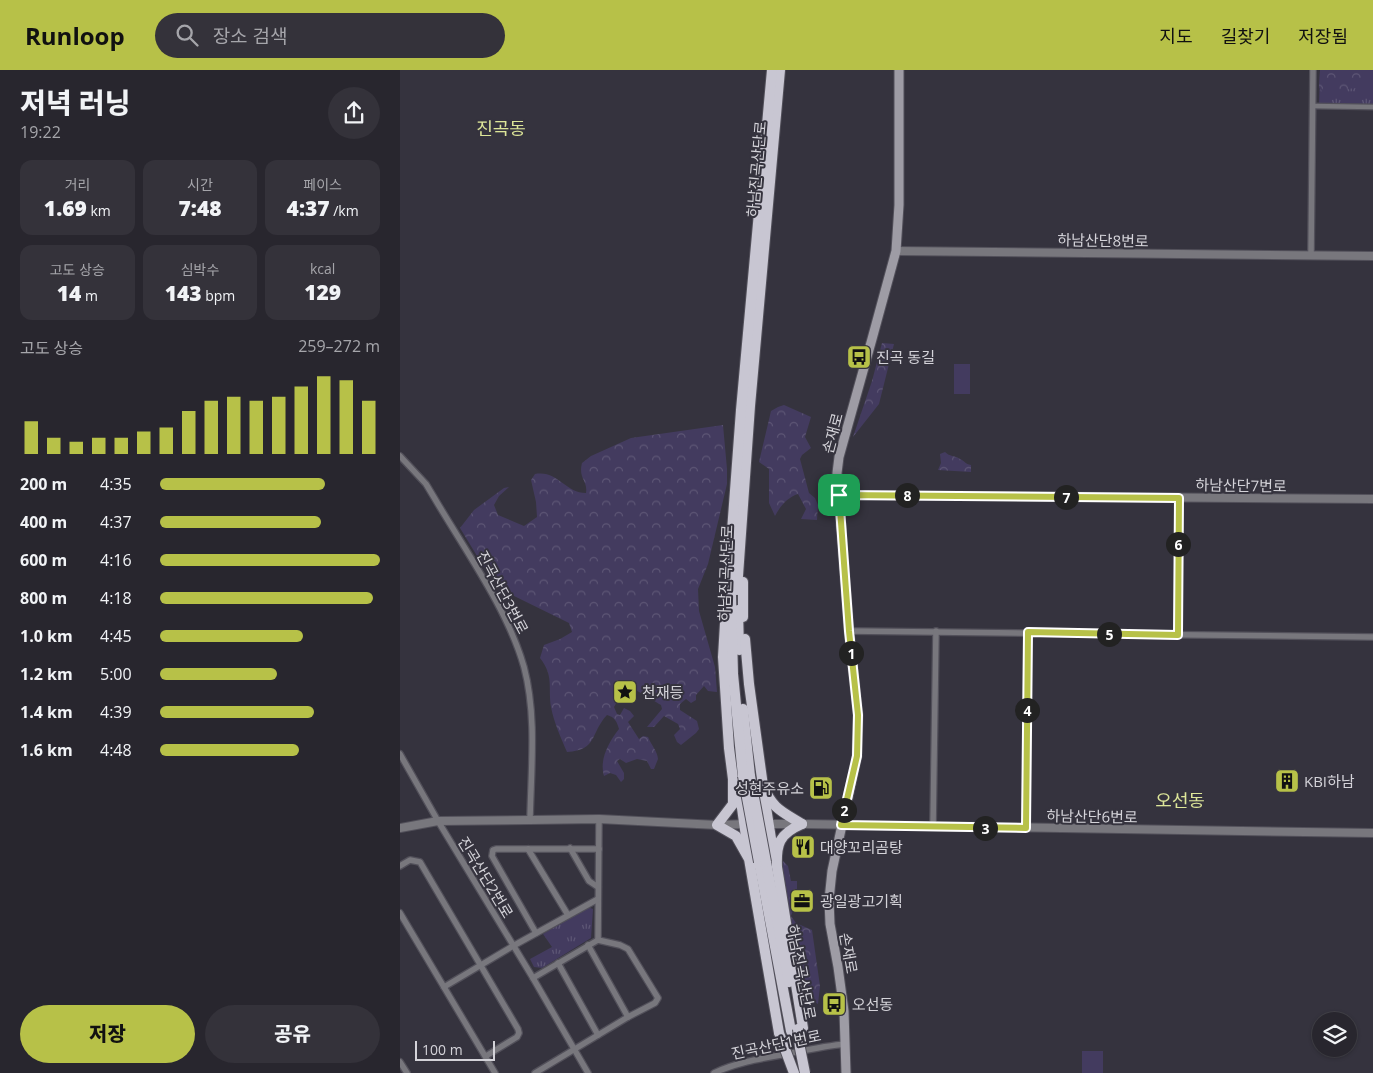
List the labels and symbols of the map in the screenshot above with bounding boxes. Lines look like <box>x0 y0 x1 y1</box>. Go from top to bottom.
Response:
district label: 진곡동 <box>476 116 526 140</box>
street label: 하남진곡산단로 <box>742 120 770 218</box>
street label: 하남산단8번로 <box>1057 229 1149 251</box>
bus stop icon: 진곡 동길 <box>846 344 872 370</box>
place label: 진곡 동길 <box>876 347 935 367</box>
street label: 손재로 <box>817 410 847 456</box>
pin <box>818 474 860 516</box>
street label: 하남산단7번로 <box>1195 474 1287 496</box>
pin: 8 <box>894 482 920 508</box>
pin: 7 <box>1054 484 1078 510</box>
street label: 하남진곡산단로 <box>713 524 737 622</box>
pin: 6 <box>1166 532 1190 556</box>
street label: 진곡산단3번로 <box>473 547 533 637</box>
pin: 5 <box>1096 622 1122 646</box>
pin: 1 <box>838 640 864 666</box>
place icon: 천재등 <box>612 679 638 705</box>
place label: 천재등 <box>642 682 684 702</box>
pin: 4 <box>1014 698 1040 722</box>
building icon: KBI하남 <box>1274 768 1300 794</box>
place label: KBI하남 <box>1304 771 1355 791</box>
fuel station icon: 성현주유소 <box>808 775 834 801</box>
place label: 성현주유소 <box>735 778 804 798</box>
district label: 오선동 <box>1155 788 1205 812</box>
pin: 2 <box>832 798 856 822</box>
street label: 하남산단6번로 <box>1046 805 1138 827</box>
pin: 3 <box>972 816 998 840</box>
street label: 진곡산단2번로 <box>454 833 518 921</box>
restaurant icon: 대양꼬리곰탕 <box>790 834 816 860</box>
place label: 대양꼬리곰탕 <box>820 837 903 857</box>
office icon: 광일광고기획 <box>789 888 815 914</box>
place label: 광일광고기획 <box>820 891 903 911</box>
street label: 하남진곡산단로 <box>783 923 821 1021</box>
street label: 손재로 <box>836 931 862 975</box>
bus stop icon: 오선동 <box>821 991 847 1017</box>
place label: 오선동 <box>852 994 893 1014</box>
street label: 진곡산단1번로 <box>729 1025 823 1063</box>
scale bar <box>415 1038 495 1061</box>

